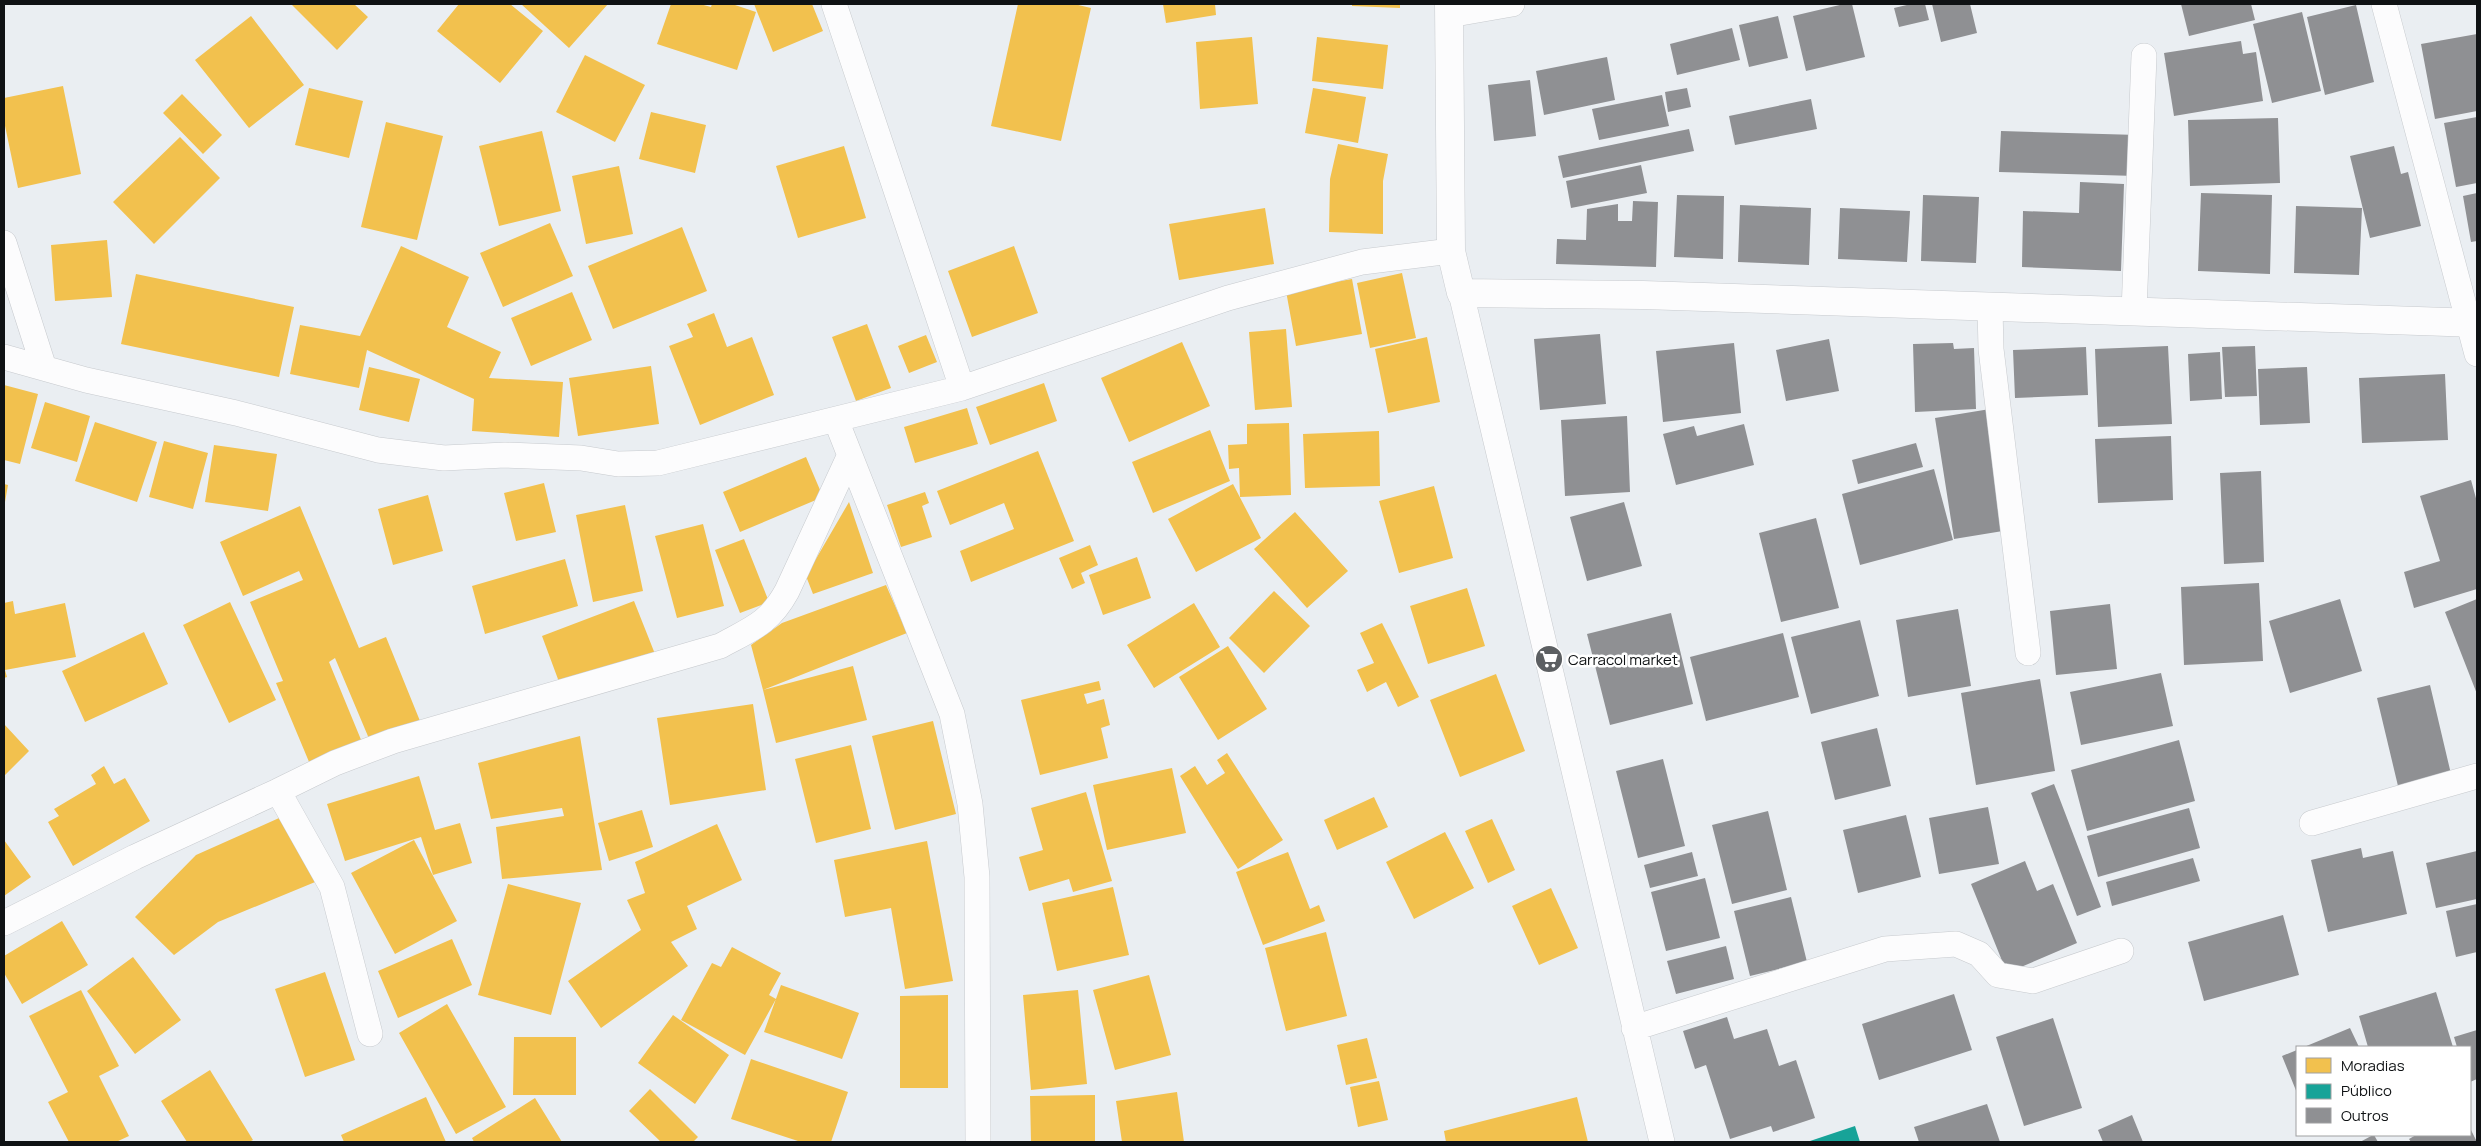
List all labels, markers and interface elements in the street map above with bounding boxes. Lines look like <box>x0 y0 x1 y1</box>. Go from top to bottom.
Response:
supermarket icon: Carracol market <box>1534 644 1564 674</box>
place label: Carracol market <box>1568 649 1678 670</box>
legend <box>2296 1046 2471 1136</box>
text: Moradias <box>2341 1055 2405 1076</box>
text: Público <box>2341 1080 2392 1101</box>
text: Outros <box>2341 1105 2389 1126</box>

